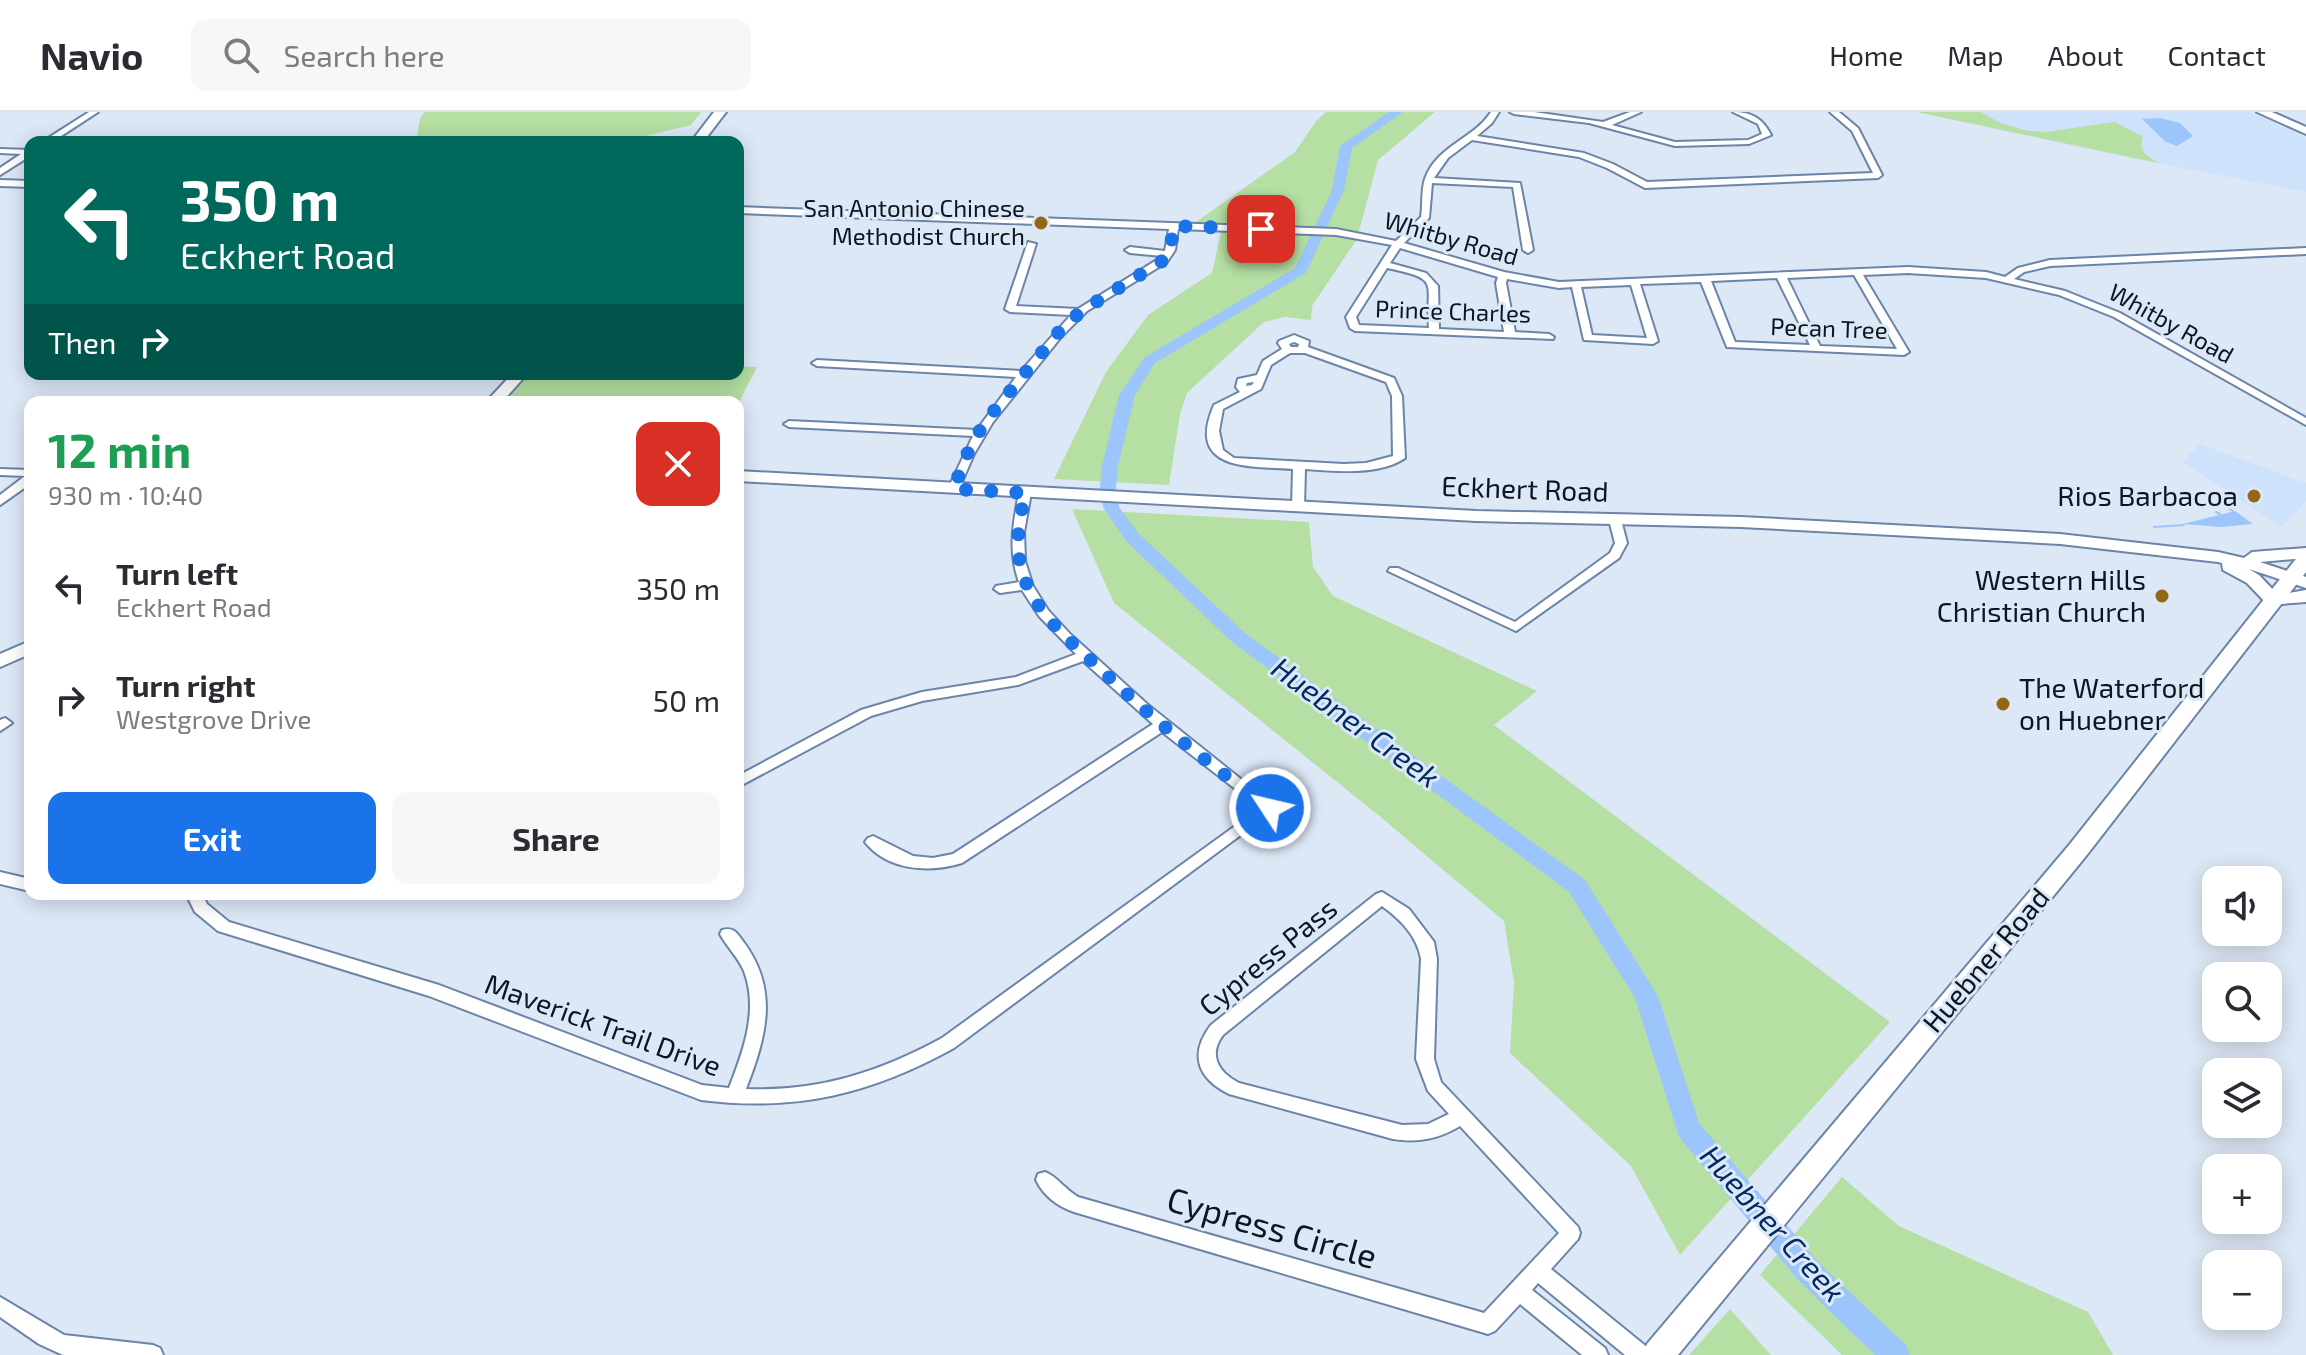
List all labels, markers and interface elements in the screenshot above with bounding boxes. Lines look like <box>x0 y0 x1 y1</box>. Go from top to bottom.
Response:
search box <box>191 19 751 91</box>
text: Navio <box>40 32 143 78</box>
icon: search <box>219 33 263 77</box>
text: Search here <box>283 37 445 73</box>
text: Home <box>1829 38 1903 72</box>
text: Map <box>1947 38 2004 72</box>
text: About <box>2048 38 2123 72</box>
text: Contact <box>2167 38 2266 72</box>
text: 350 m <box>180 165 339 232</box>
icon: left <box>48 168 152 272</box>
place label: San Antonio Chinese Methodist Church <box>804 193 1025 250</box>
pin <box>1227 195 1295 263</box>
street label: Whitby Road <box>1381 205 1522 271</box>
icon: arrive <box>1239 207 1283 251</box>
marker: San Antonio Chinese Methodist Church <box>1032 214 1050 232</box>
text: Eckhert Road <box>180 233 395 276</box>
street label: Whitby Road <box>2104 277 2239 369</box>
street label: Prince Charles <box>1375 293 1532 328</box>
street label: Pecan Tree <box>1770 311 1888 344</box>
icon: right <box>132 320 176 364</box>
text: Then <box>48 324 116 360</box>
text: 12 min <box>48 420 191 478</box>
button: close <box>636 422 720 506</box>
street label: Eckhert Road <box>1441 468 1609 508</box>
place label: Rios Barbacoa <box>2057 478 2238 512</box>
text: 930 m · 10:40 <box>48 479 203 510</box>
marker: Rios Barbacoa <box>2245 487 2263 505</box>
text: Turn left <box>116 555 238 591</box>
place label: Western Hills Christian Church <box>1937 562 2146 628</box>
icon: left <box>48 566 92 610</box>
text: 350 m <box>636 570 720 606</box>
marker: Western Hills Christian Church <box>2153 587 2171 605</box>
text: Eckhert Road <box>116 591 272 622</box>
water label: Huebner Creek <box>1265 649 1447 794</box>
text: Turn right <box>116 667 256 703</box>
place label: The Waterford on Huebner <box>2019 670 2204 736</box>
icon: right <box>48 678 92 722</box>
text: 50 m <box>653 682 720 718</box>
marker: The Waterford on Huebner <box>1994 695 2012 713</box>
text: Westgrove Drive <box>116 703 312 734</box>
position arrow <box>1228 766 1312 850</box>
button: Exit <box>48 792 376 884</box>
button: Share <box>392 792 720 884</box>
map controls <box>2202 866 2282 1330</box>
button: sound <box>2202 866 2282 946</box>
street label: Huebner Road <box>1915 880 2056 1039</box>
street label: Cypress Pass <box>1192 890 1343 1022</box>
button: search <box>2202 962 2282 1042</box>
street label: Maverick Trail Drive <box>481 966 726 1083</box>
button: layers <box>2202 1058 2282 1138</box>
water label: Huebner Creek <box>1694 1137 1853 1308</box>
button: + <box>2202 1154 2282 1234</box>
street label: Cypress Circle <box>1163 1177 1382 1276</box>
button: − <box>2202 1250 2282 1330</box>

